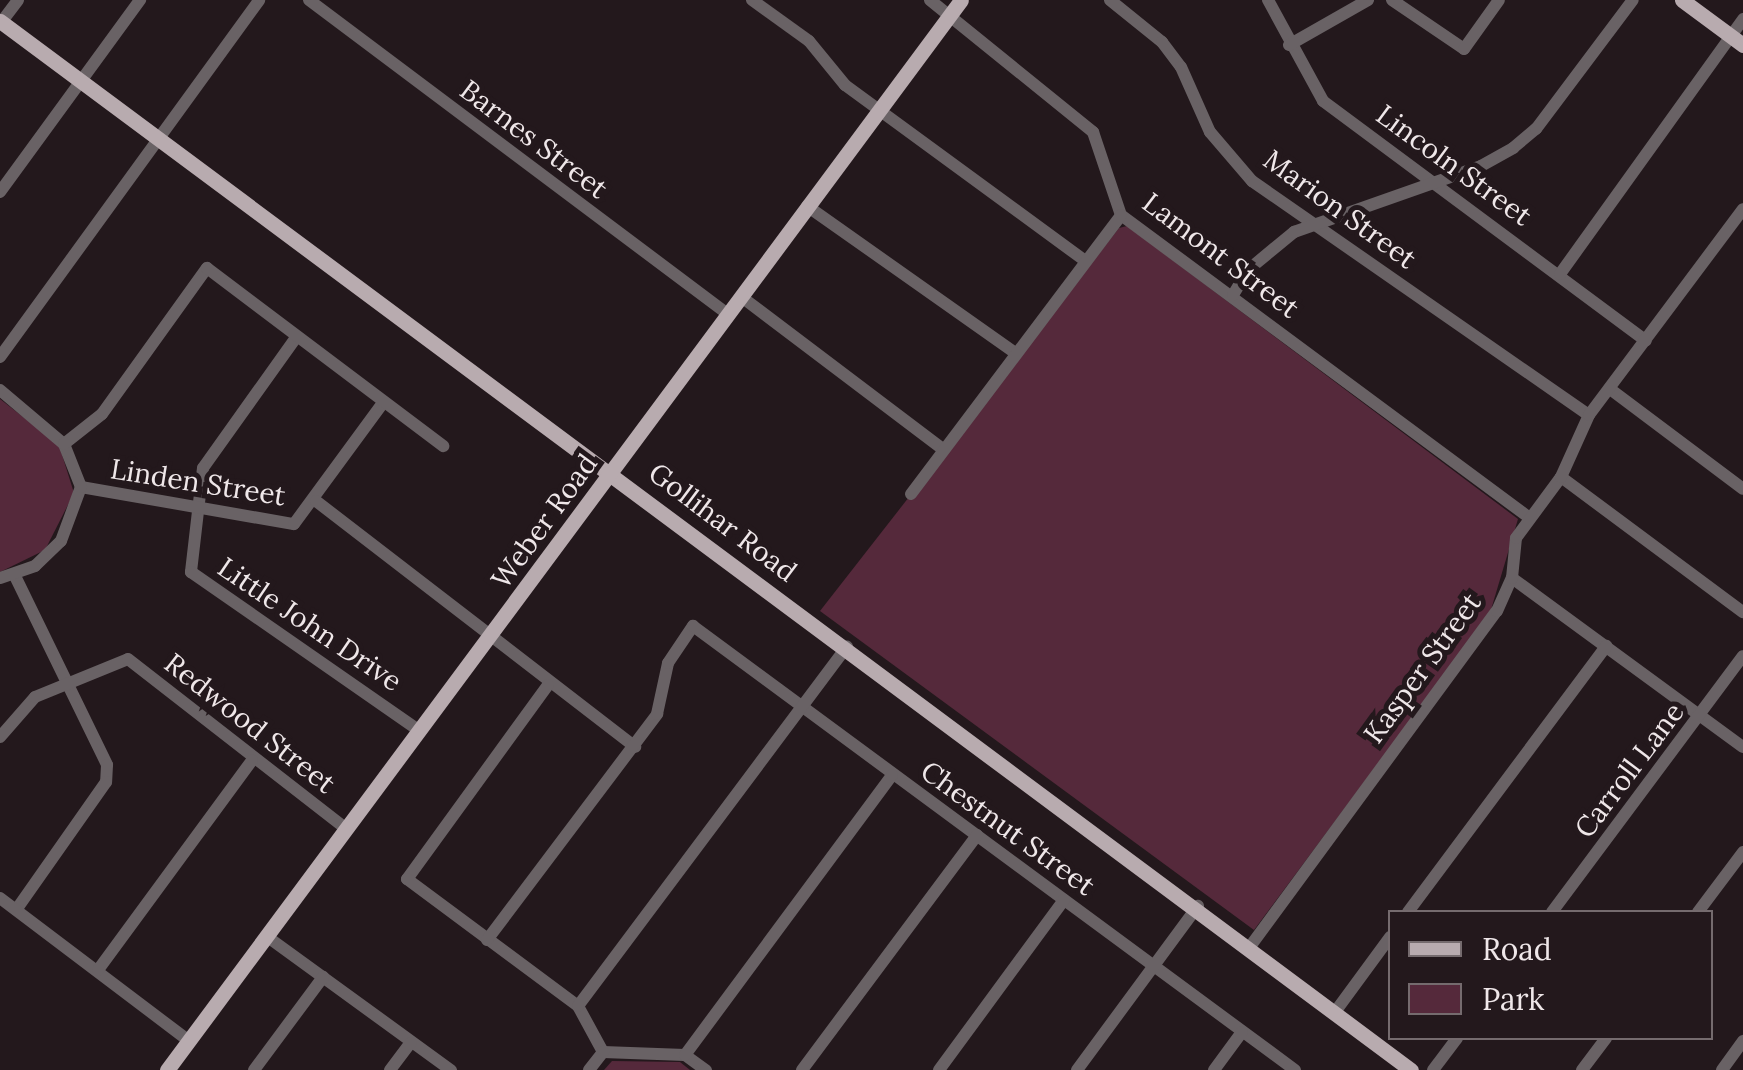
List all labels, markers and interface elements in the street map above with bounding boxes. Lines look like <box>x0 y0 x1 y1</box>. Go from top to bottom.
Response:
street label: Barnes Street <box>454 73 614 205</box>
street label: Lincoln Street <box>1370 97 1538 233</box>
street label: Marion Street <box>1257 142 1423 276</box>
street label: Lamont Street <box>1136 185 1306 325</box>
street label: Weber Road <box>484 447 604 595</box>
street label: Linden Street <box>108 452 288 512</box>
street label: Gollihar Road <box>642 455 804 589</box>
street label: Little John Drive <box>212 550 408 698</box>
street label: Kasper Street <box>1356 586 1488 750</box>
street label: Redwood Street <box>158 646 342 800</box>
street label: Carroll Lane <box>1567 696 1691 844</box>
street label: Chestnut Street <box>915 754 1101 902</box>
legend <box>1388 910 1713 1040</box>
text: Road <box>1482 930 1552 968</box>
text: Park <box>1482 980 1544 1018</box>

